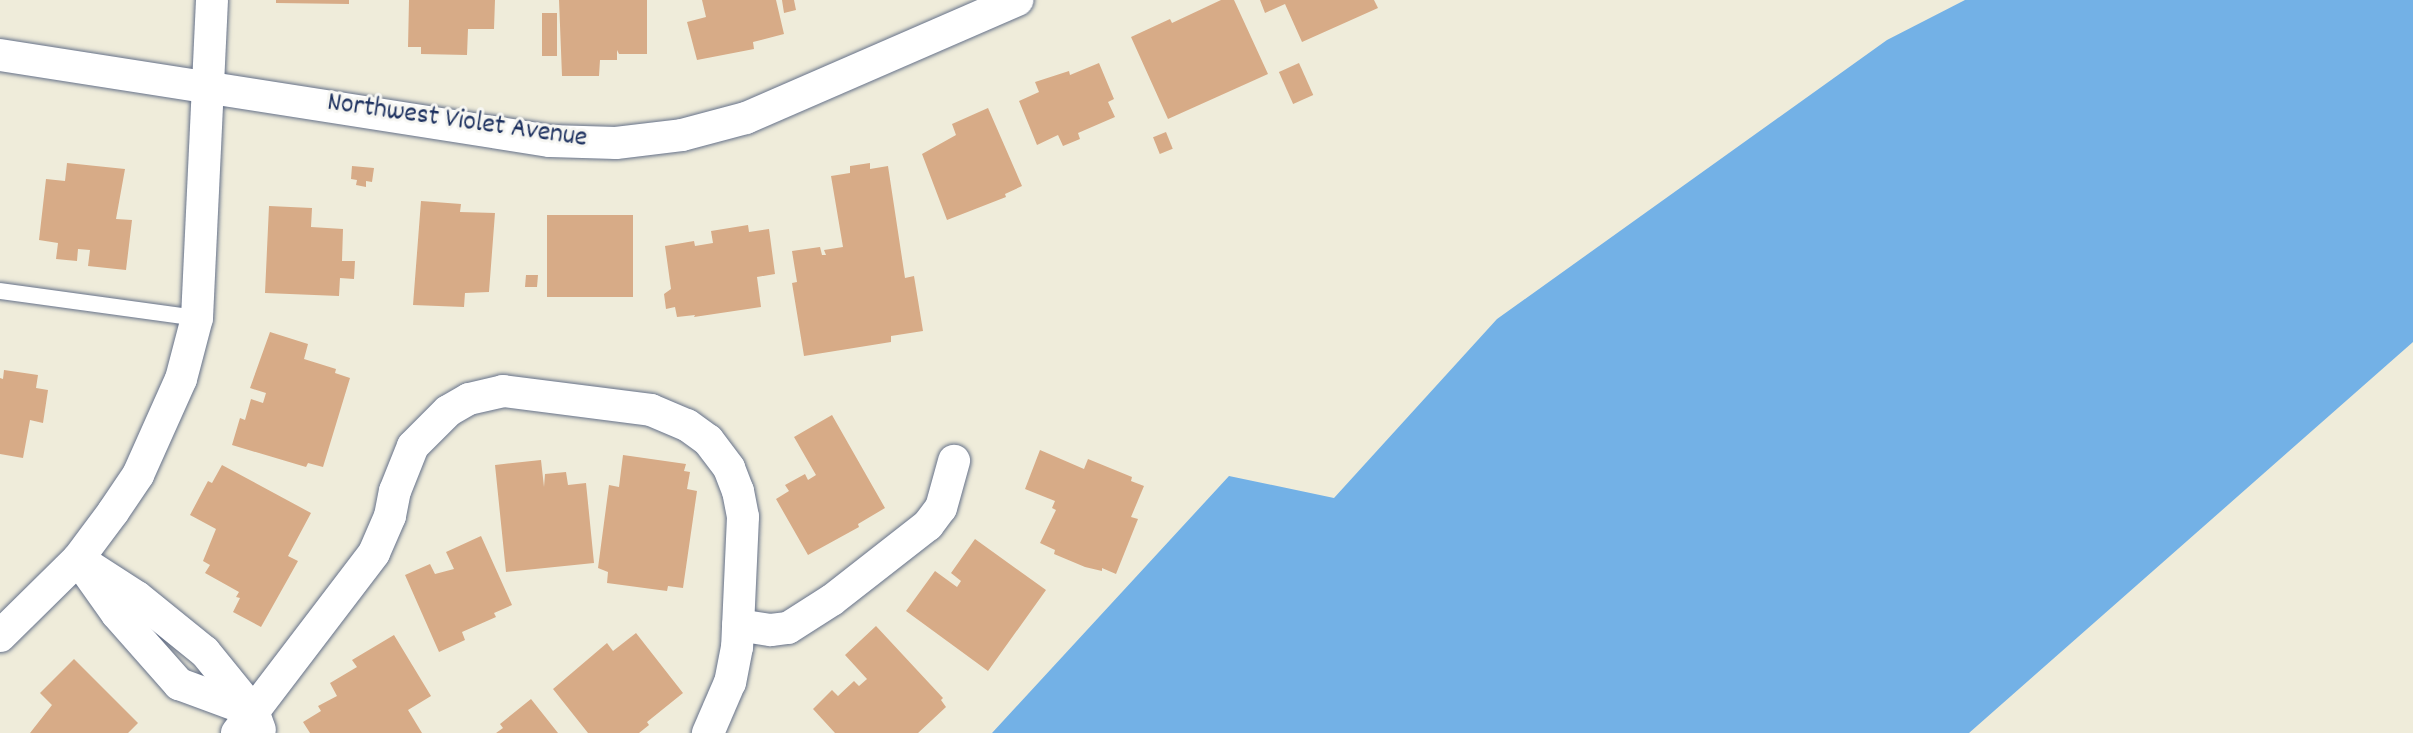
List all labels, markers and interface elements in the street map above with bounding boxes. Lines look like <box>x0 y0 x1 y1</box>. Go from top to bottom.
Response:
street label: Northwest Violet Avenue <box>325 87 589 157</box>

